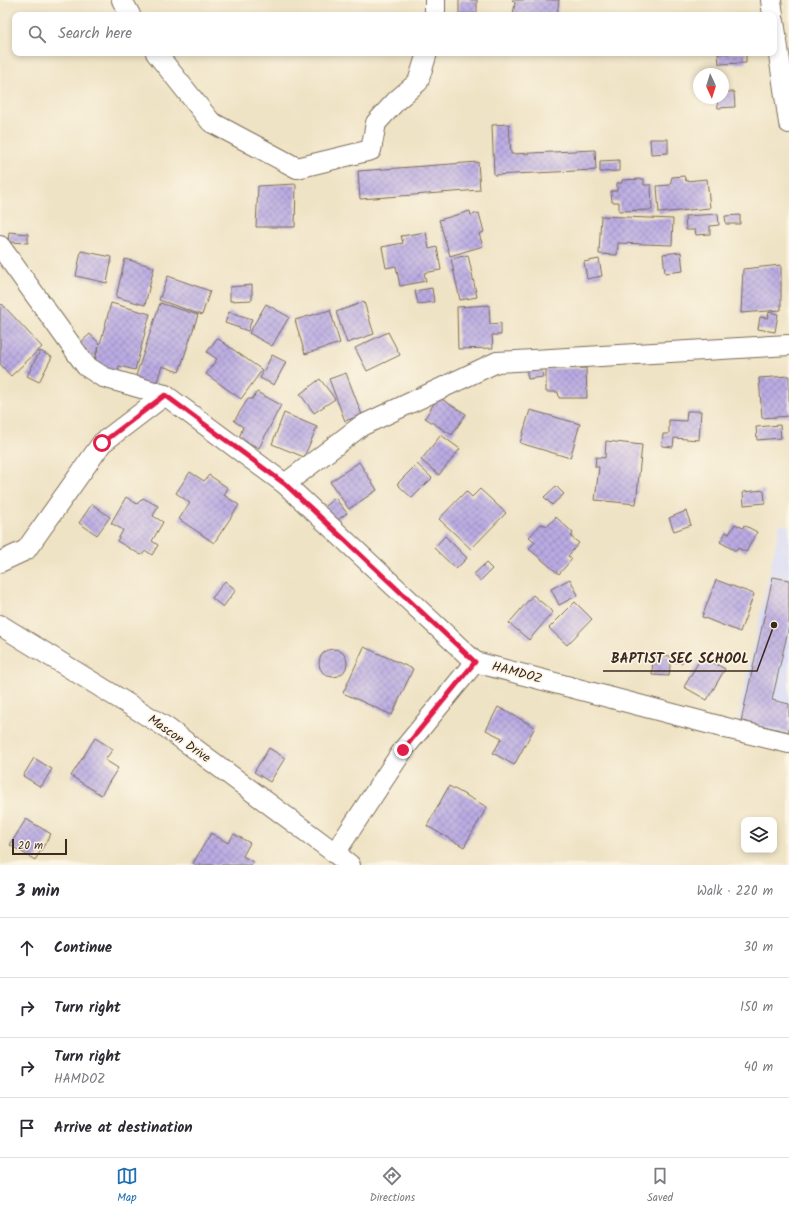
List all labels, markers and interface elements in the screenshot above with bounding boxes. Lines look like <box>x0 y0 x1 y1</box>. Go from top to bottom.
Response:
search box <box>12 12 777 56</box>
text: Search here <box>58 22 132 46</box>
icon: search <box>26 23 48 45</box>
north arrow <box>693 68 729 104</box>
route start <box>93 434 111 452</box>
callout: BAPTIST SEC SCHOOL <box>603 645 757 671</box>
text: BAPTIST SEC SCHOOL <box>611 648 749 670</box>
street label: HAMDOZ <box>490 656 544 690</box>
street label: Mascon Drive <box>143 710 215 769</box>
route end <box>394 741 412 759</box>
map controls <box>741 817 777 853</box>
button: layers <box>741 817 777 853</box>
scale bar <box>12 837 67 856</box>
text: 20 m <box>18 837 43 855</box>
text: 3 min <box>16 878 60 905</box>
text: Walk · 220 m <box>697 881 773 902</box>
text: Continue <box>54 936 112 960</box>
icon: ahead <box>16 937 38 959</box>
text: 30 m <box>744 937 773 958</box>
text: Turn right <box>54 996 121 1020</box>
icon: right <box>16 997 38 1019</box>
text: 150 m <box>740 997 773 1018</box>
text: Turn right <box>54 1045 121 1069</box>
icon: right <box>16 1057 38 1079</box>
text: 40 m <box>744 1057 773 1078</box>
text: HAMDOZ <box>54 1069 105 1090</box>
text: Arrive at destination <box>54 1116 193 1140</box>
icon: arrive <box>16 1117 38 1139</box>
tab: Map <box>116 1165 138 1207</box>
tab: Directions <box>370 1165 415 1207</box>
tab: Saved <box>647 1165 673 1207</box>

